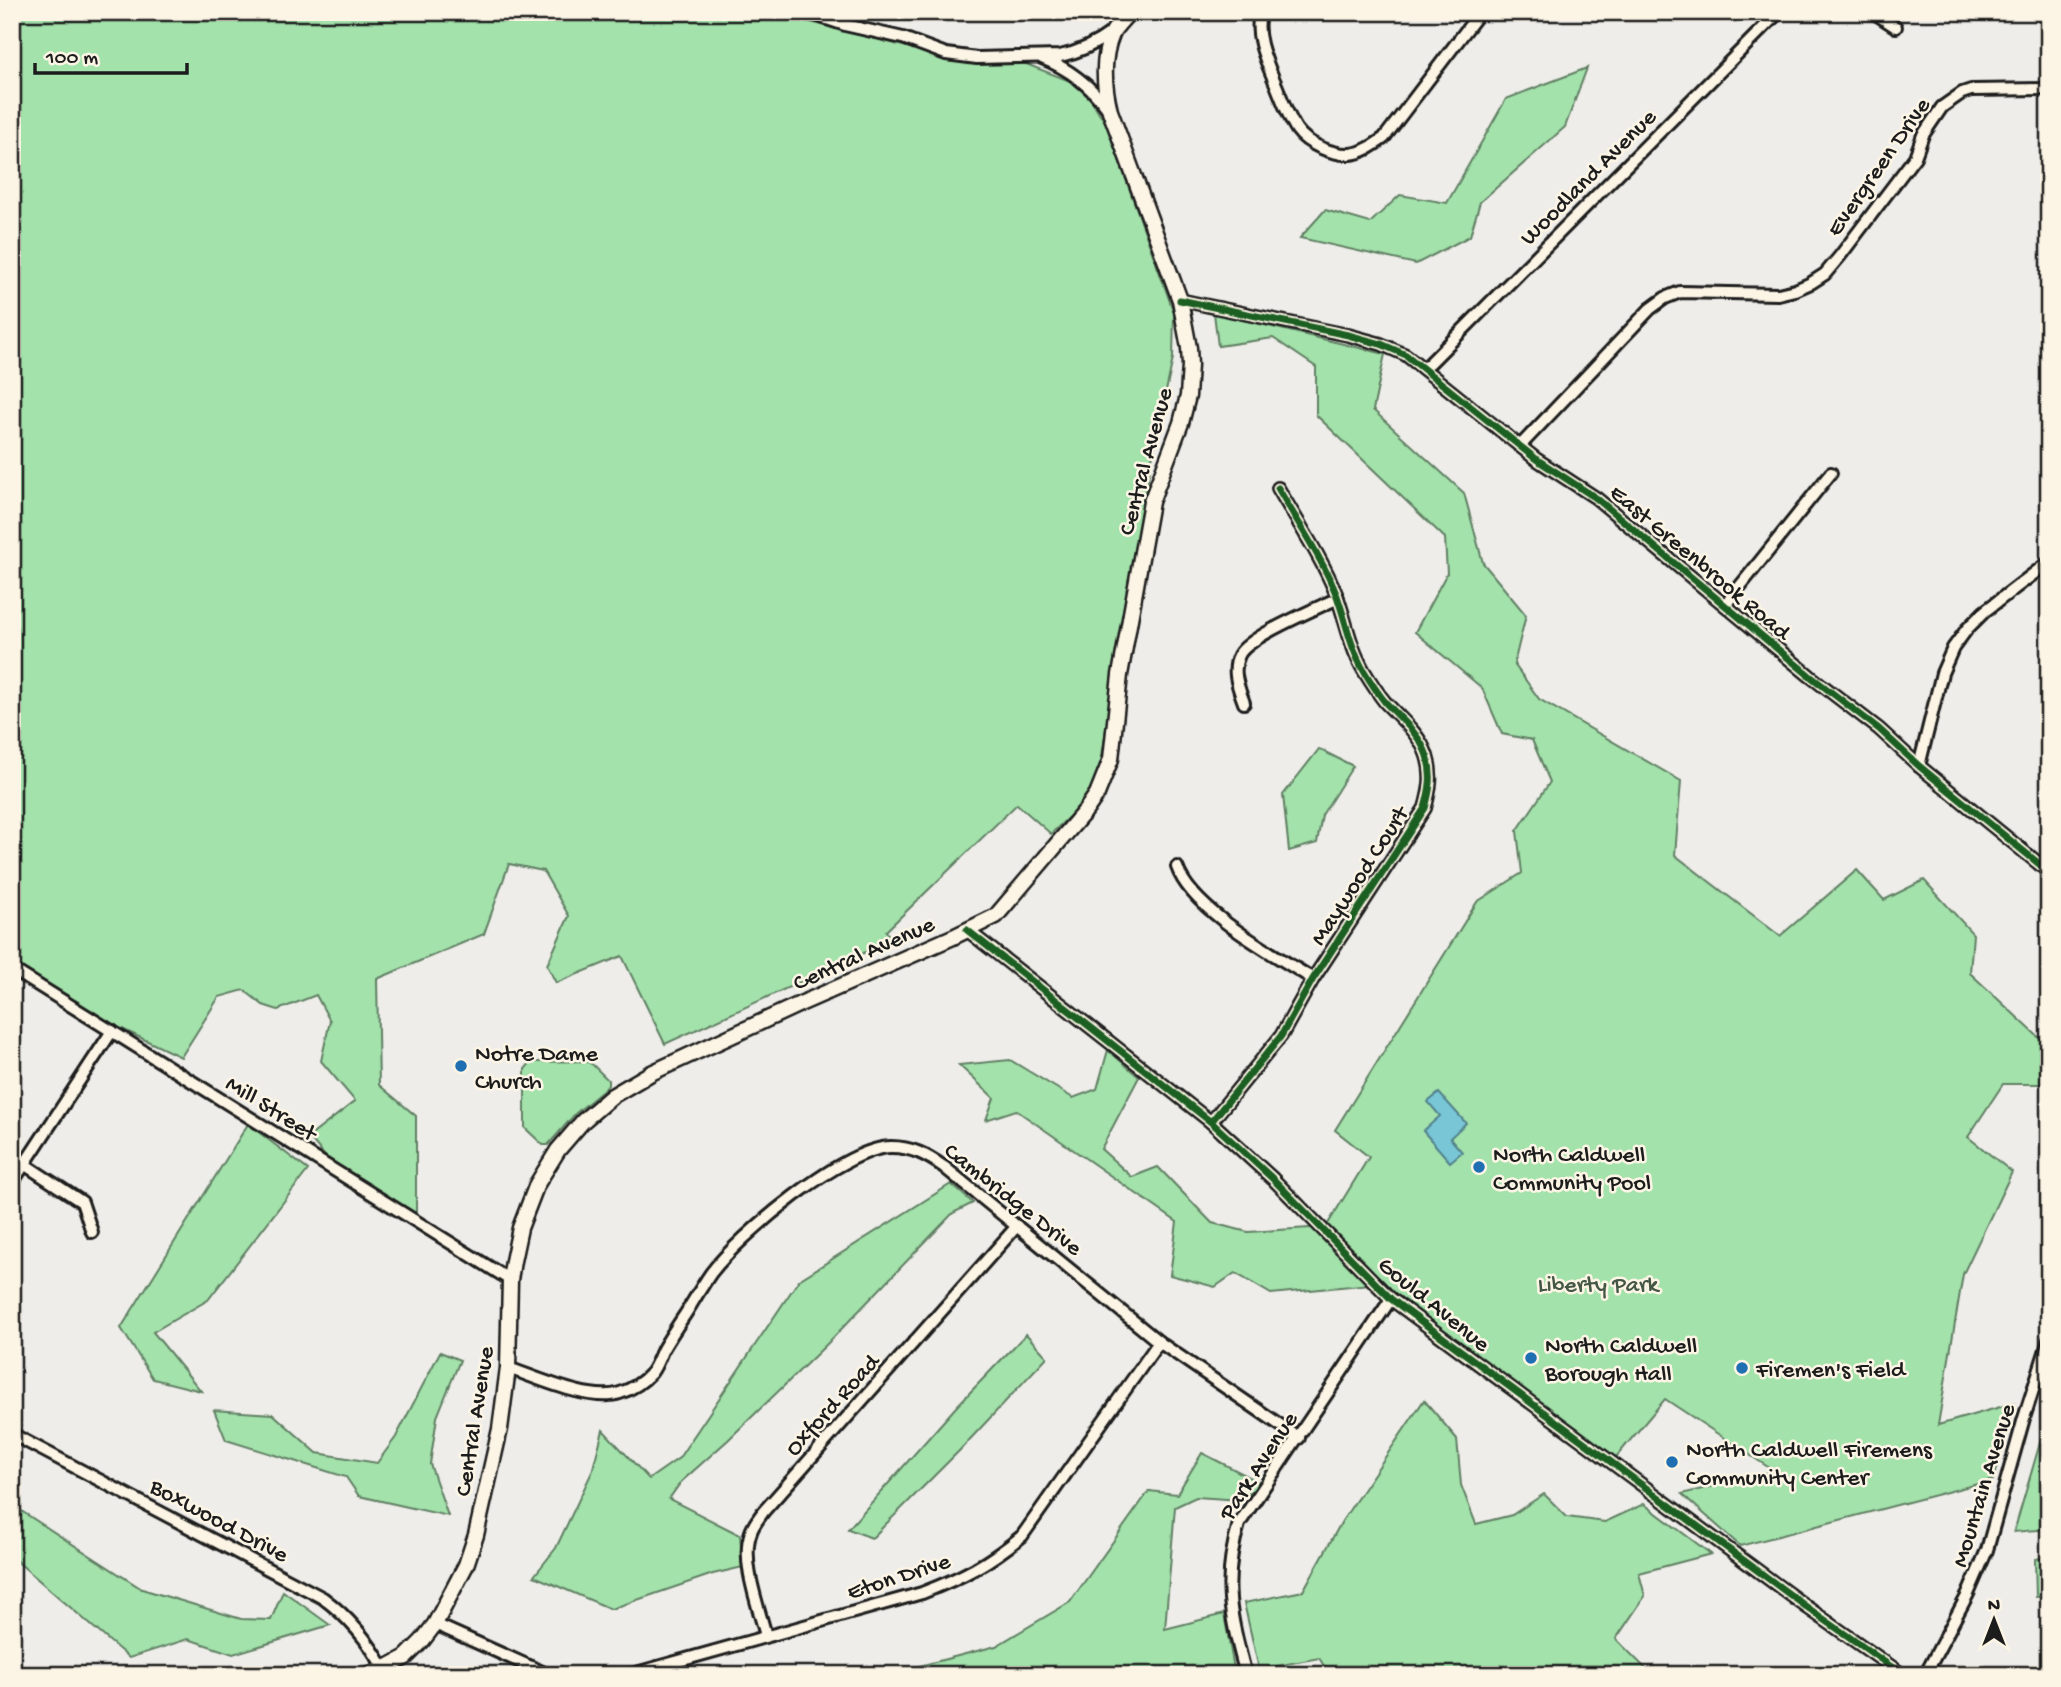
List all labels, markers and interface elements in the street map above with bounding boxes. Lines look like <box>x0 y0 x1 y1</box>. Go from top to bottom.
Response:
scale bar <box>35 32 187 76</box>
text: 100 m <box>45 47 98 72</box>
street label: Evergreen Drive <box>1821 93 1939 243</box>
street label: Woodland Avenue <box>1515 104 1664 253</box>
street label: Central Avenue <box>1114 384 1181 539</box>
street label: East Greenbrook Road <box>1602 480 1797 649</box>
street label: Maywood Court <box>1305 800 1418 952</box>
street label: Central Avenue <box>789 911 940 999</box>
place label: Notre Dame Church <box>475 1041 598 1098</box>
marker: Notre Dame Church <box>453 1058 469 1074</box>
street label: Mill Street <box>219 1071 323 1150</box>
street label: Cambridge Drive <box>937 1138 1087 1264</box>
place label: North Caldwell Community Pool <box>1493 1142 1651 1199</box>
marker: North Caldwell Community Pool <box>1471 1159 1487 1175</box>
street label: Gould Avenue <box>1371 1252 1495 1360</box>
park label: Liberty Park <box>1538 1272 1661 1301</box>
place label: North Caldwell Borough Hall <box>1544 1333 1697 1390</box>
street label: Central Avenue <box>450 1344 503 1499</box>
street label: Oxford Road <box>780 1348 888 1463</box>
marker: North Caldwell Borough Hall <box>1523 1350 1539 1366</box>
place label: Firemen's Field <box>1755 1357 1907 1386</box>
marker: Firemen's Field <box>1734 1360 1750 1376</box>
street label: Mountain Avenue <box>1947 1400 2024 1571</box>
street label: Park Avenue <box>1214 1407 1306 1527</box>
place label: North Caldwell Firemens Community Center <box>1686 1437 1933 1494</box>
marker: North Caldwell Firemens Community Center <box>1664 1454 1680 1470</box>
street label: Boxwood Drive <box>143 1473 293 1571</box>
street label: Eton Drive <box>844 1548 955 1609</box>
north arrow <box>1960 1586 2030 1656</box>
text: N <box>1988 1595 2000 1618</box>

